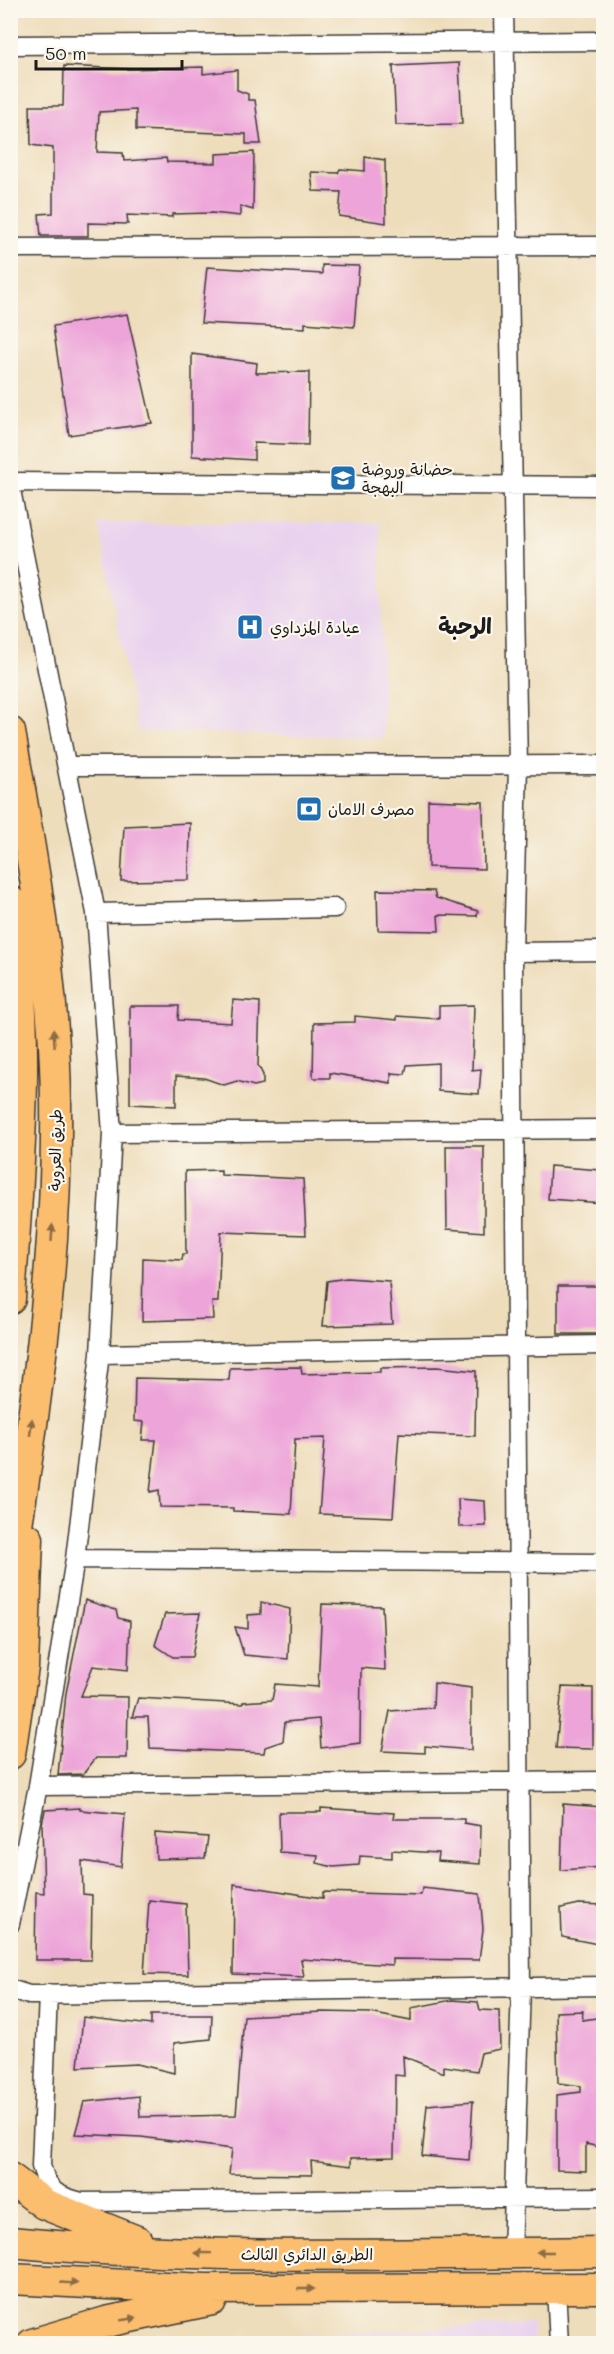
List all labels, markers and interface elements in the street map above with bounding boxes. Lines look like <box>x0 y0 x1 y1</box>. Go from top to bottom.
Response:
scale bar <box>36 33 182 71</box>
text: 50 m <box>45 41 87 65</box>
place label: حضانة وروضة البهجة <box>362 458 453 497</box>
school or university icon: حضانة وروضة البهجة <box>328 463 358 493</box>
district label: الرحبة <box>438 611 492 640</box>
hospital icon: عيادة المزداوي <box>235 612 265 642</box>
place label: عيادة المزداوي <box>270 616 360 639</box>
bank icon: مصرف الامان <box>294 794 324 824</box>
place label: مصرف الامان <box>328 798 415 819</box>
one-way arrow <box>49 1029 58 1048</box>
street label: طريق العروبة <box>43 1109 66 1191</box>
one-way arrow <box>47 1223 57 1242</box>
one-way arrow <box>26 1417 36 1436</box>
street label: الطريق الدائري الثالث <box>241 2243 373 2266</box>
one-way arrow <box>536 2248 555 2257</box>
one-way arrow <box>194 2249 213 2258</box>
one-way arrow <box>59 2278 78 2287</box>
one-way arrow <box>296 2284 315 2294</box>
one-way arrow <box>120 2314 139 2323</box>

